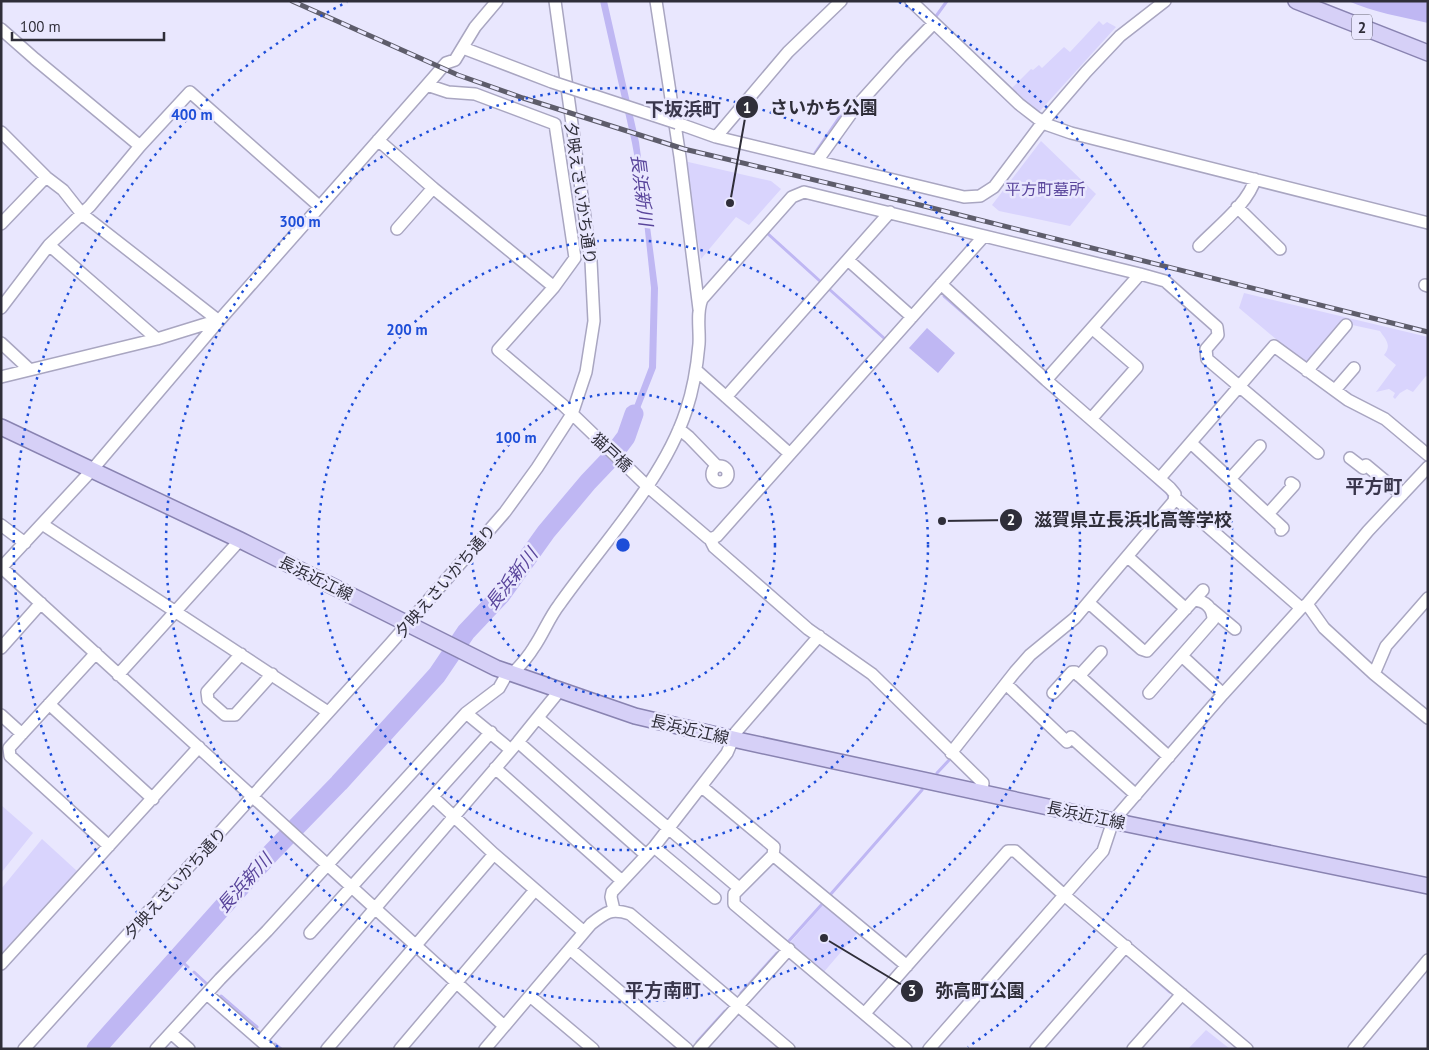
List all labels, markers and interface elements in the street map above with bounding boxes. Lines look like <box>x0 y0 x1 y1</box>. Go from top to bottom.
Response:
scale bar <box>12 10 165 42</box>
road number: 2 <box>1352 15 1372 40</box>
text: 100 m <box>20 17 61 36</box>
callout: さいかち公園 <box>735 91 888 124</box>
text: さいかち公園 <box>770 96 878 119</box>
district label: 下坂浜町 <box>645 97 721 121</box>
text: 1 <box>743 98 751 117</box>
text: 400 m <box>171 105 213 124</box>
street label: 夕映えさいかち通り <box>561 120 601 266</box>
water label: 長浜新川 <box>626 153 658 229</box>
park label: 平方町墓所 <box>1005 179 1085 199</box>
text: 300 m <box>279 212 321 231</box>
text: 200 m <box>386 320 428 339</box>
text: 100 m <box>495 428 537 447</box>
street label: 猫戸橋 <box>588 428 636 476</box>
district label: 平方町 <box>1345 474 1403 498</box>
callout: 滋賀県立長浜北高等学校 <box>999 503 1242 536</box>
text: 滋賀県立長浜北高等学校 <box>1034 508 1232 531</box>
text: 2 <box>1007 510 1015 529</box>
street label: 夕映えさいかち通り <box>390 520 500 642</box>
centre of rings <box>614 536 632 554</box>
water label: 長浜新川 <box>480 542 543 614</box>
street label: 長浜近江線 <box>276 551 356 605</box>
street label: 長浜近江線 <box>649 710 731 748</box>
street label: 長浜近江線 <box>1045 797 1127 833</box>
street label: 夕映えさいかち通り <box>119 823 231 943</box>
water label: 長浜新川 <box>211 847 278 917</box>
callout: 弥高町公園 <box>900 975 1035 1008</box>
district label: 平方南町 <box>625 978 701 1002</box>
text: 弥高町公園 <box>935 979 1025 1002</box>
text: 3 <box>908 981 916 1000</box>

